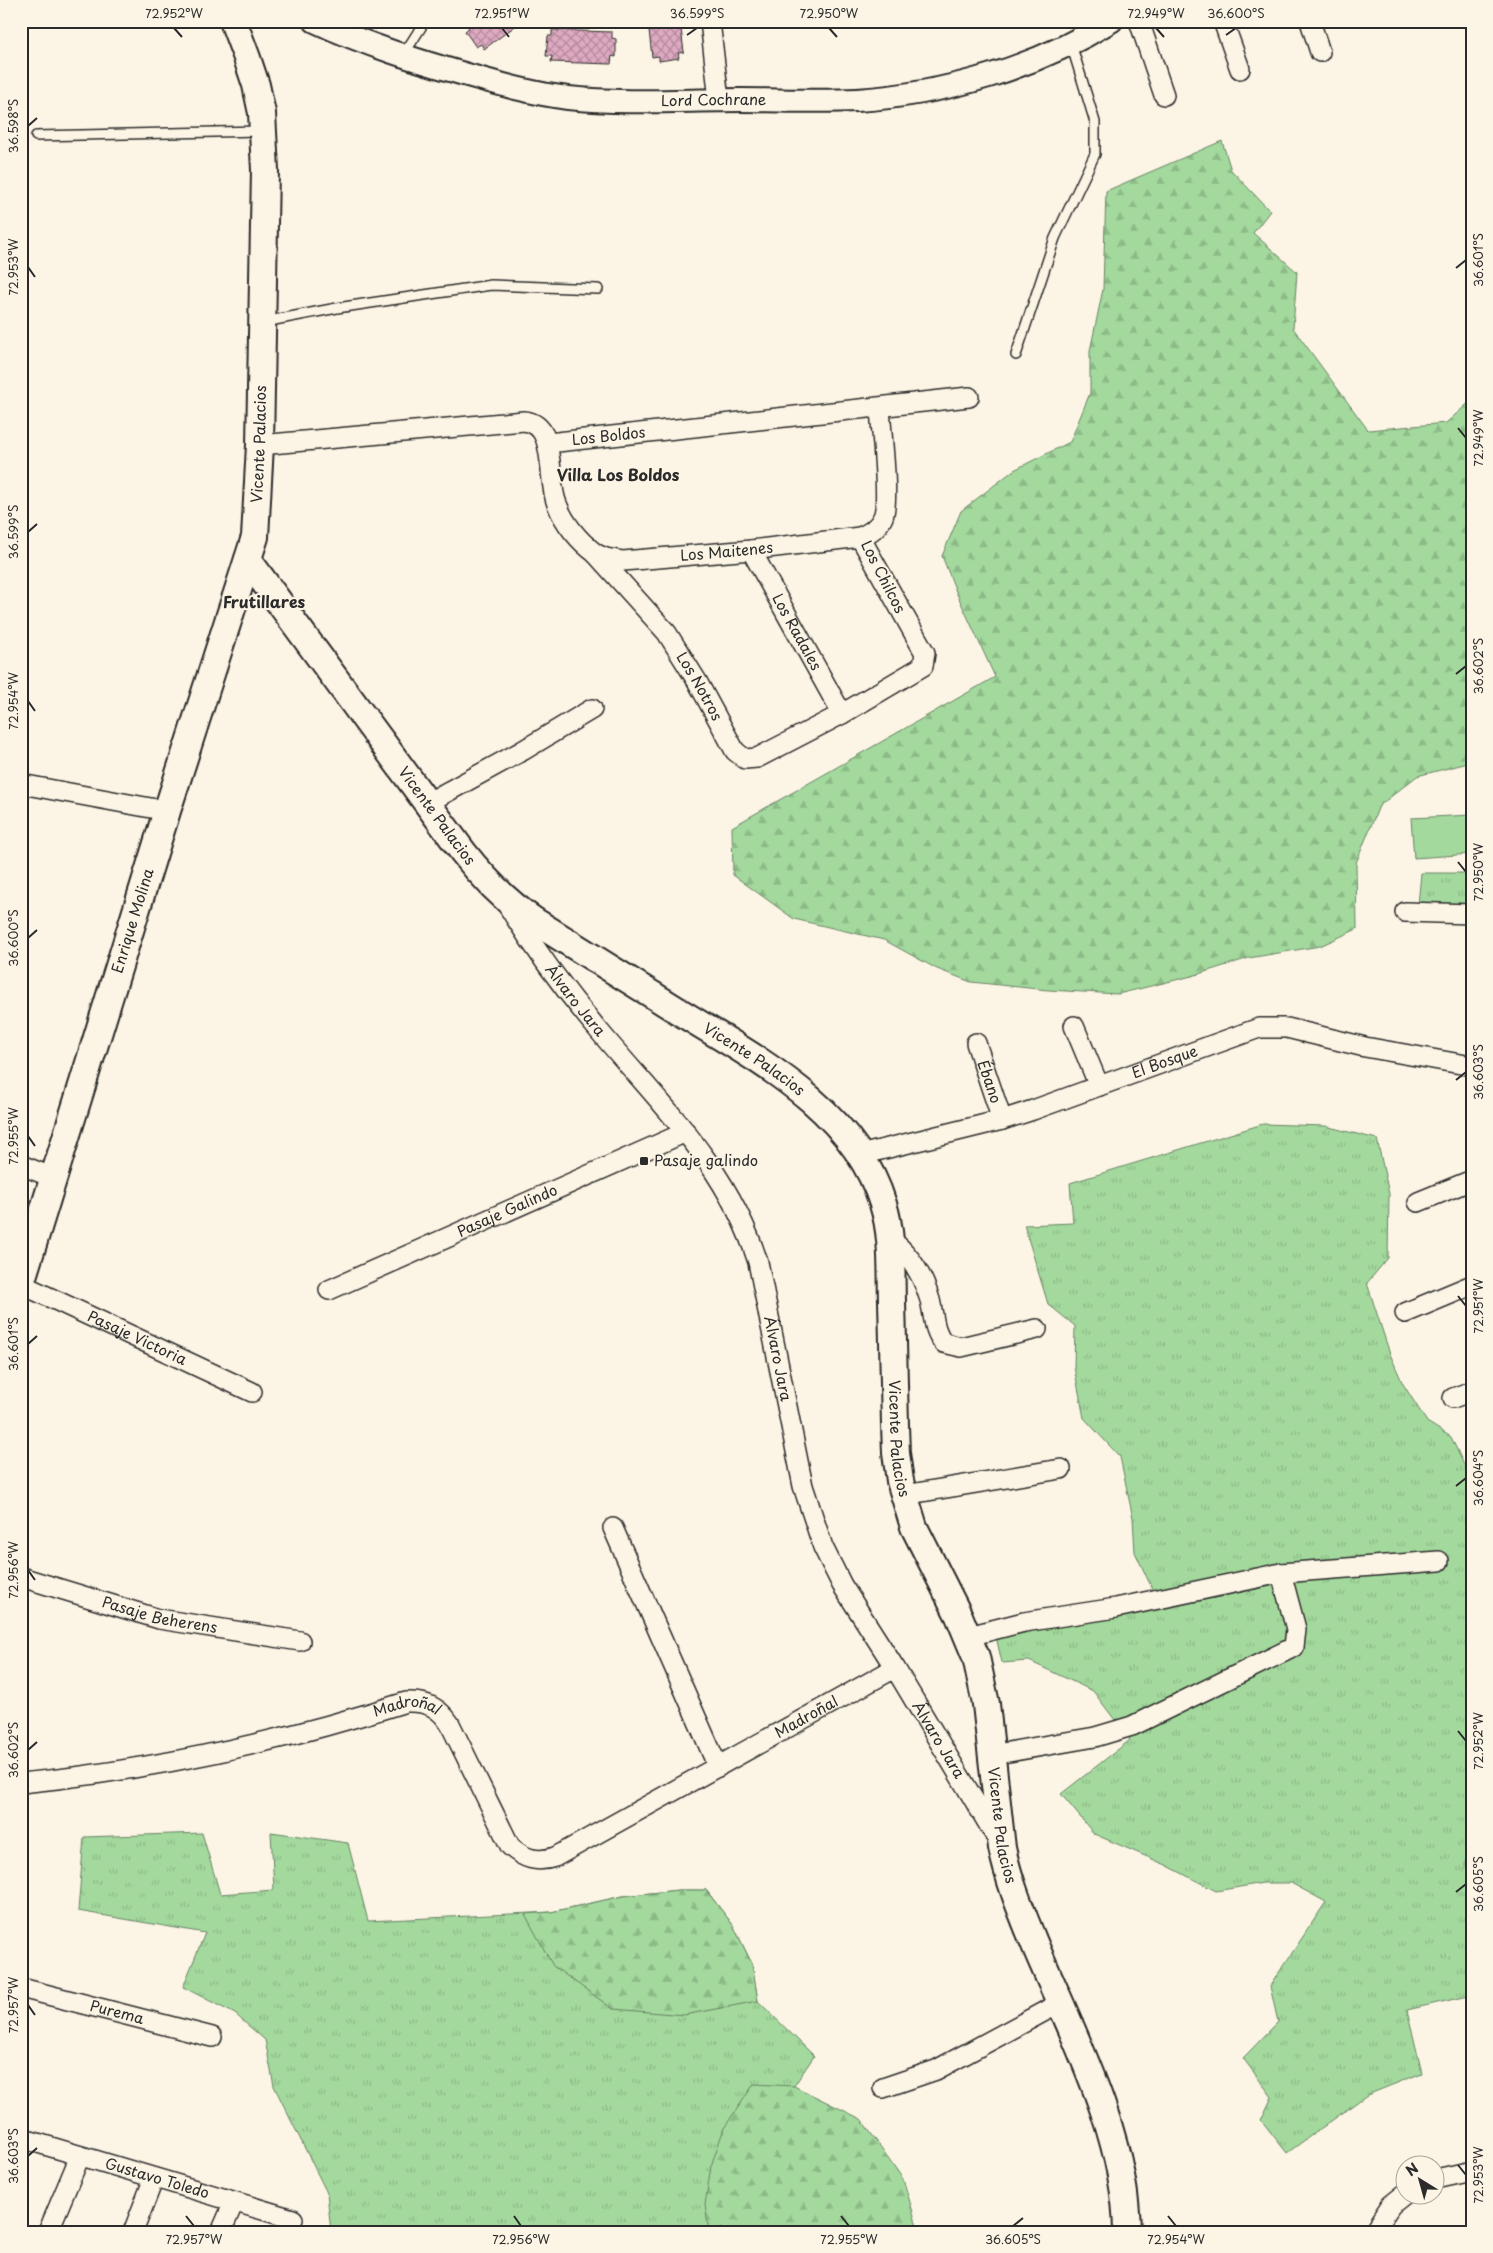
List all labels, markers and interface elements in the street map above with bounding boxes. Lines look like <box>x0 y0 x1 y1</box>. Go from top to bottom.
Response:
text: 72.952°W <box>145 4 203 22</box>
text: 72.951°W <box>475 4 530 22</box>
text: 36.599°S <box>670 4 724 22</box>
text: 72.950°W <box>800 4 859 22</box>
text: 72.949°W <box>1128 4 1185 22</box>
text: 36.600°S <box>1207 4 1265 22</box>
street label: Lord Cochrane <box>661 87 767 111</box>
text: 36.598°S <box>4 99 22 153</box>
text: 36.601°S <box>1469 233 1487 287</box>
text: 72.953°W <box>4 238 22 296</box>
street label: Vicente Palacios <box>244 385 271 503</box>
text: 72.949°W <box>1469 409 1487 467</box>
street label: Los Boldos <box>571 419 647 450</box>
district label: Villa Los Boldos <box>557 462 680 486</box>
text: 36.599°S <box>4 505 22 559</box>
street label: Los Maitenes <box>679 534 774 566</box>
street label: Los Chilcos <box>856 536 913 617</box>
district label: Frutillares <box>223 589 306 613</box>
street label: Los Radales <box>767 589 829 674</box>
text: 36.602°S <box>1469 638 1487 694</box>
street label: Los Notros <box>672 647 729 724</box>
text: 72.954°W <box>4 672 22 730</box>
street label: Vicente Palacios <box>394 761 482 870</box>
text: 72.950°W <box>1469 842 1487 901</box>
street label: Enrique Molina <box>105 865 159 976</box>
text: 36.600°S <box>4 909 22 967</box>
street label: Álvaro Jara <box>540 959 612 1041</box>
street label: Vicente Palacios <box>700 1016 811 1100</box>
street label: El Bosque <box>1128 1038 1201 1083</box>
text: 36.603°S <box>1469 1044 1487 1100</box>
street label: Ébano <box>973 1057 1009 1106</box>
text: 72.955°W <box>4 1107 22 1165</box>
place label: Pasaje galindo <box>654 1148 758 1171</box>
marker: Pasaje galindo <box>638 1155 650 1167</box>
street label: Pasaje Galindo <box>453 1177 561 1242</box>
text: 72.951°W <box>1469 1278 1487 1333</box>
street label: Pasaje Victoria <box>84 1304 192 1370</box>
street label: Álvaro Jara <box>759 1314 799 1404</box>
text: 36.601°S <box>4 1317 22 1371</box>
street label: Vicente Palacios <box>884 1380 917 1500</box>
text: 36.604°S <box>1469 1450 1487 1506</box>
text: 72.956°W <box>4 1540 22 1599</box>
street label: Pasaje Beherens <box>99 1589 219 1638</box>
street label: Madroñal <box>370 1689 447 1722</box>
street label: Madroñal <box>770 1689 842 1743</box>
street label: Álvaro Jara <box>907 1696 972 1783</box>
text: 72.952°W <box>1469 1712 1487 1770</box>
text: 36.602°S <box>4 1722 22 1778</box>
street label: Vicente Palacios <box>983 1766 1024 1886</box>
text: 36.605°S <box>1469 1856 1487 1912</box>
text: 72.957°W <box>4 1976 22 2033</box>
street label: Purema <box>88 1993 147 2029</box>
text: 36.603°S <box>4 2128 22 2184</box>
text: 72.953°W <box>1469 2146 1487 2204</box>
street label: Gustavo Toledo <box>103 2151 212 2204</box>
north arrow <box>1396 2156 1446 2206</box>
text: N <box>1401 2157 1423 2181</box>
text: 72.957°W <box>166 2230 223 2248</box>
text: 72.956°W <box>492 2230 551 2248</box>
text: 72.955°W <box>820 2230 878 2248</box>
text: 36.605°S <box>985 2230 1041 2248</box>
text: 72.954°W <box>1147 2230 1205 2248</box>

